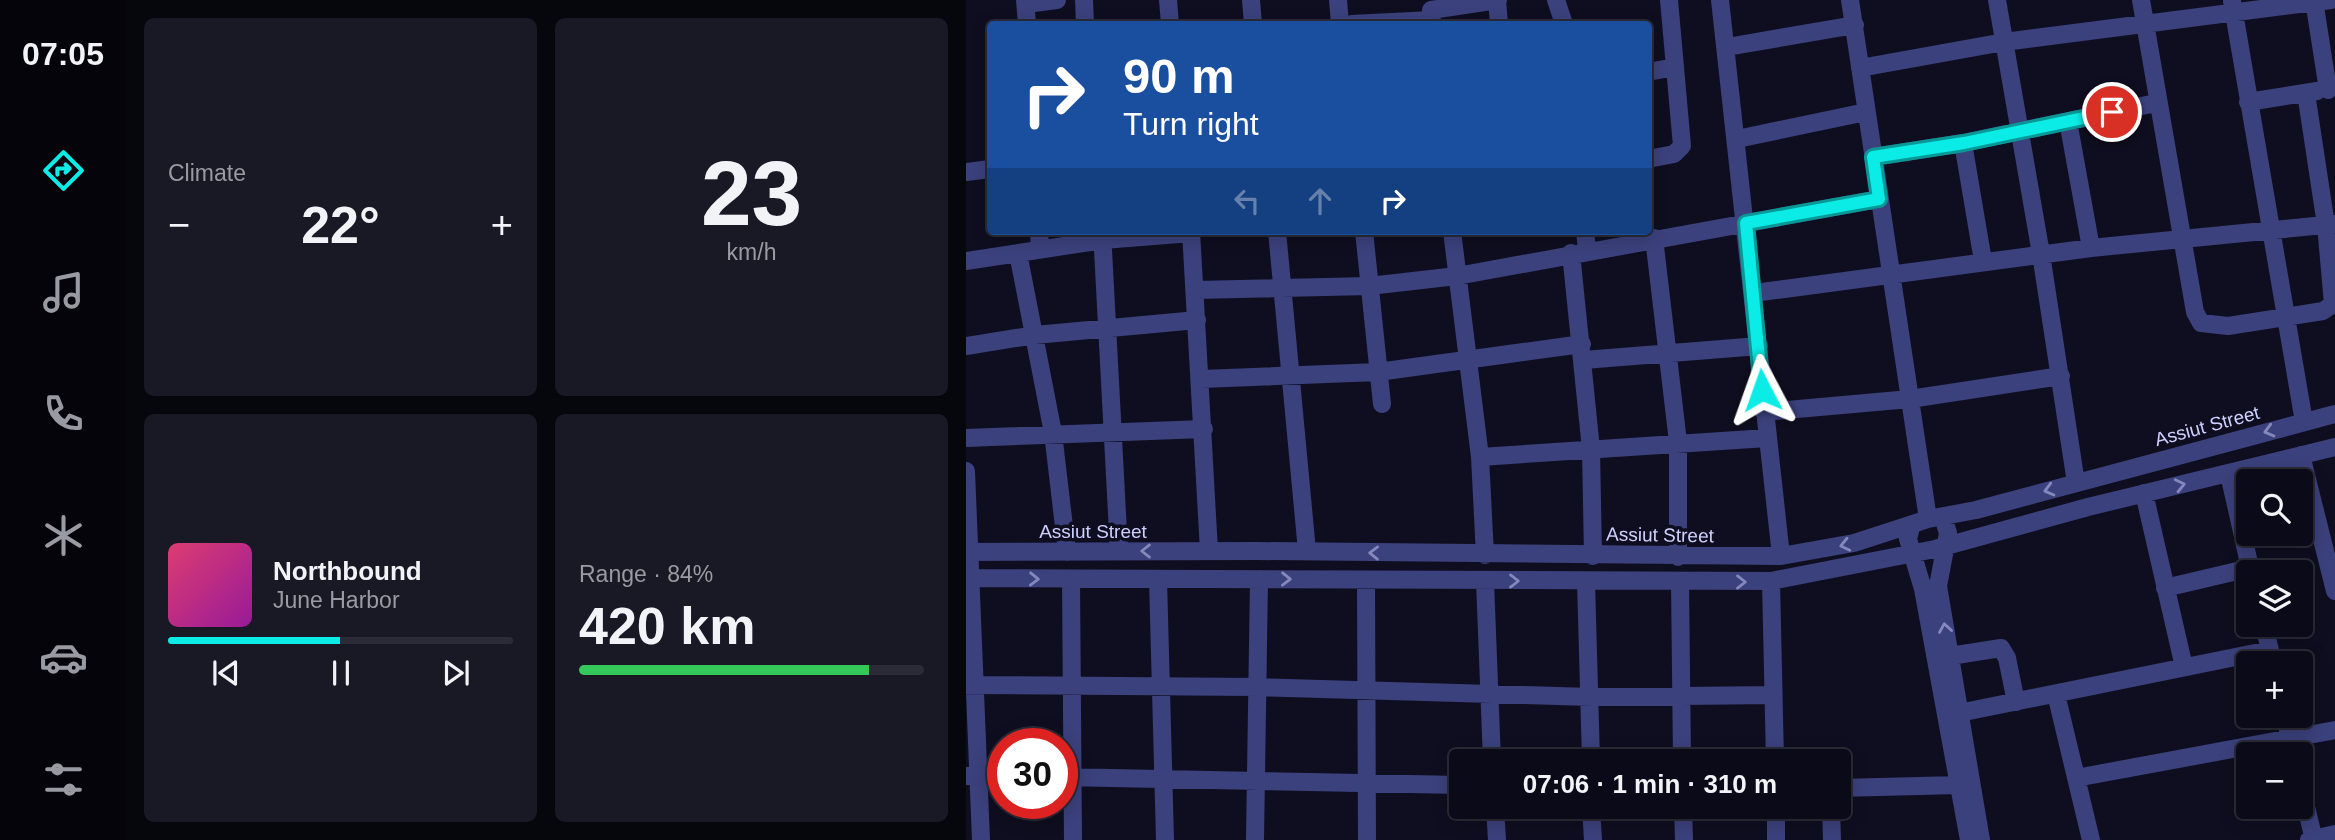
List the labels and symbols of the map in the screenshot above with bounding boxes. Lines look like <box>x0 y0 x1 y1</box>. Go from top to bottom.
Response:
pin <box>2082 82 2142 142</box>
position arrow <box>1725 353 1799 427</box>
street label: Assiut Street <box>2152 402 2262 450</box>
one-way arrow <box>2263 423 2275 437</box>
one-way arrow <box>2174 479 2186 493</box>
one-way arrow <box>2043 482 2055 496</box>
street label: Assiut Street <box>1039 521 1148 542</box>
street label: Assiut Street <box>1606 524 1715 546</box>
one-way arrow <box>1839 537 1851 551</box>
one-way arrow <box>1140 543 1151 559</box>
one-way arrow <box>1368 545 1379 560</box>
one-way arrow <box>1029 571 1040 587</box>
one-way arrow <box>1281 571 1292 587</box>
one-way arrow <box>1509 573 1519 589</box>
one-way arrow <box>1736 574 1747 590</box>
one-way arrow <box>1938 622 1953 634</box>
speed limit sign: 30 <box>987 728 1078 819</box>

